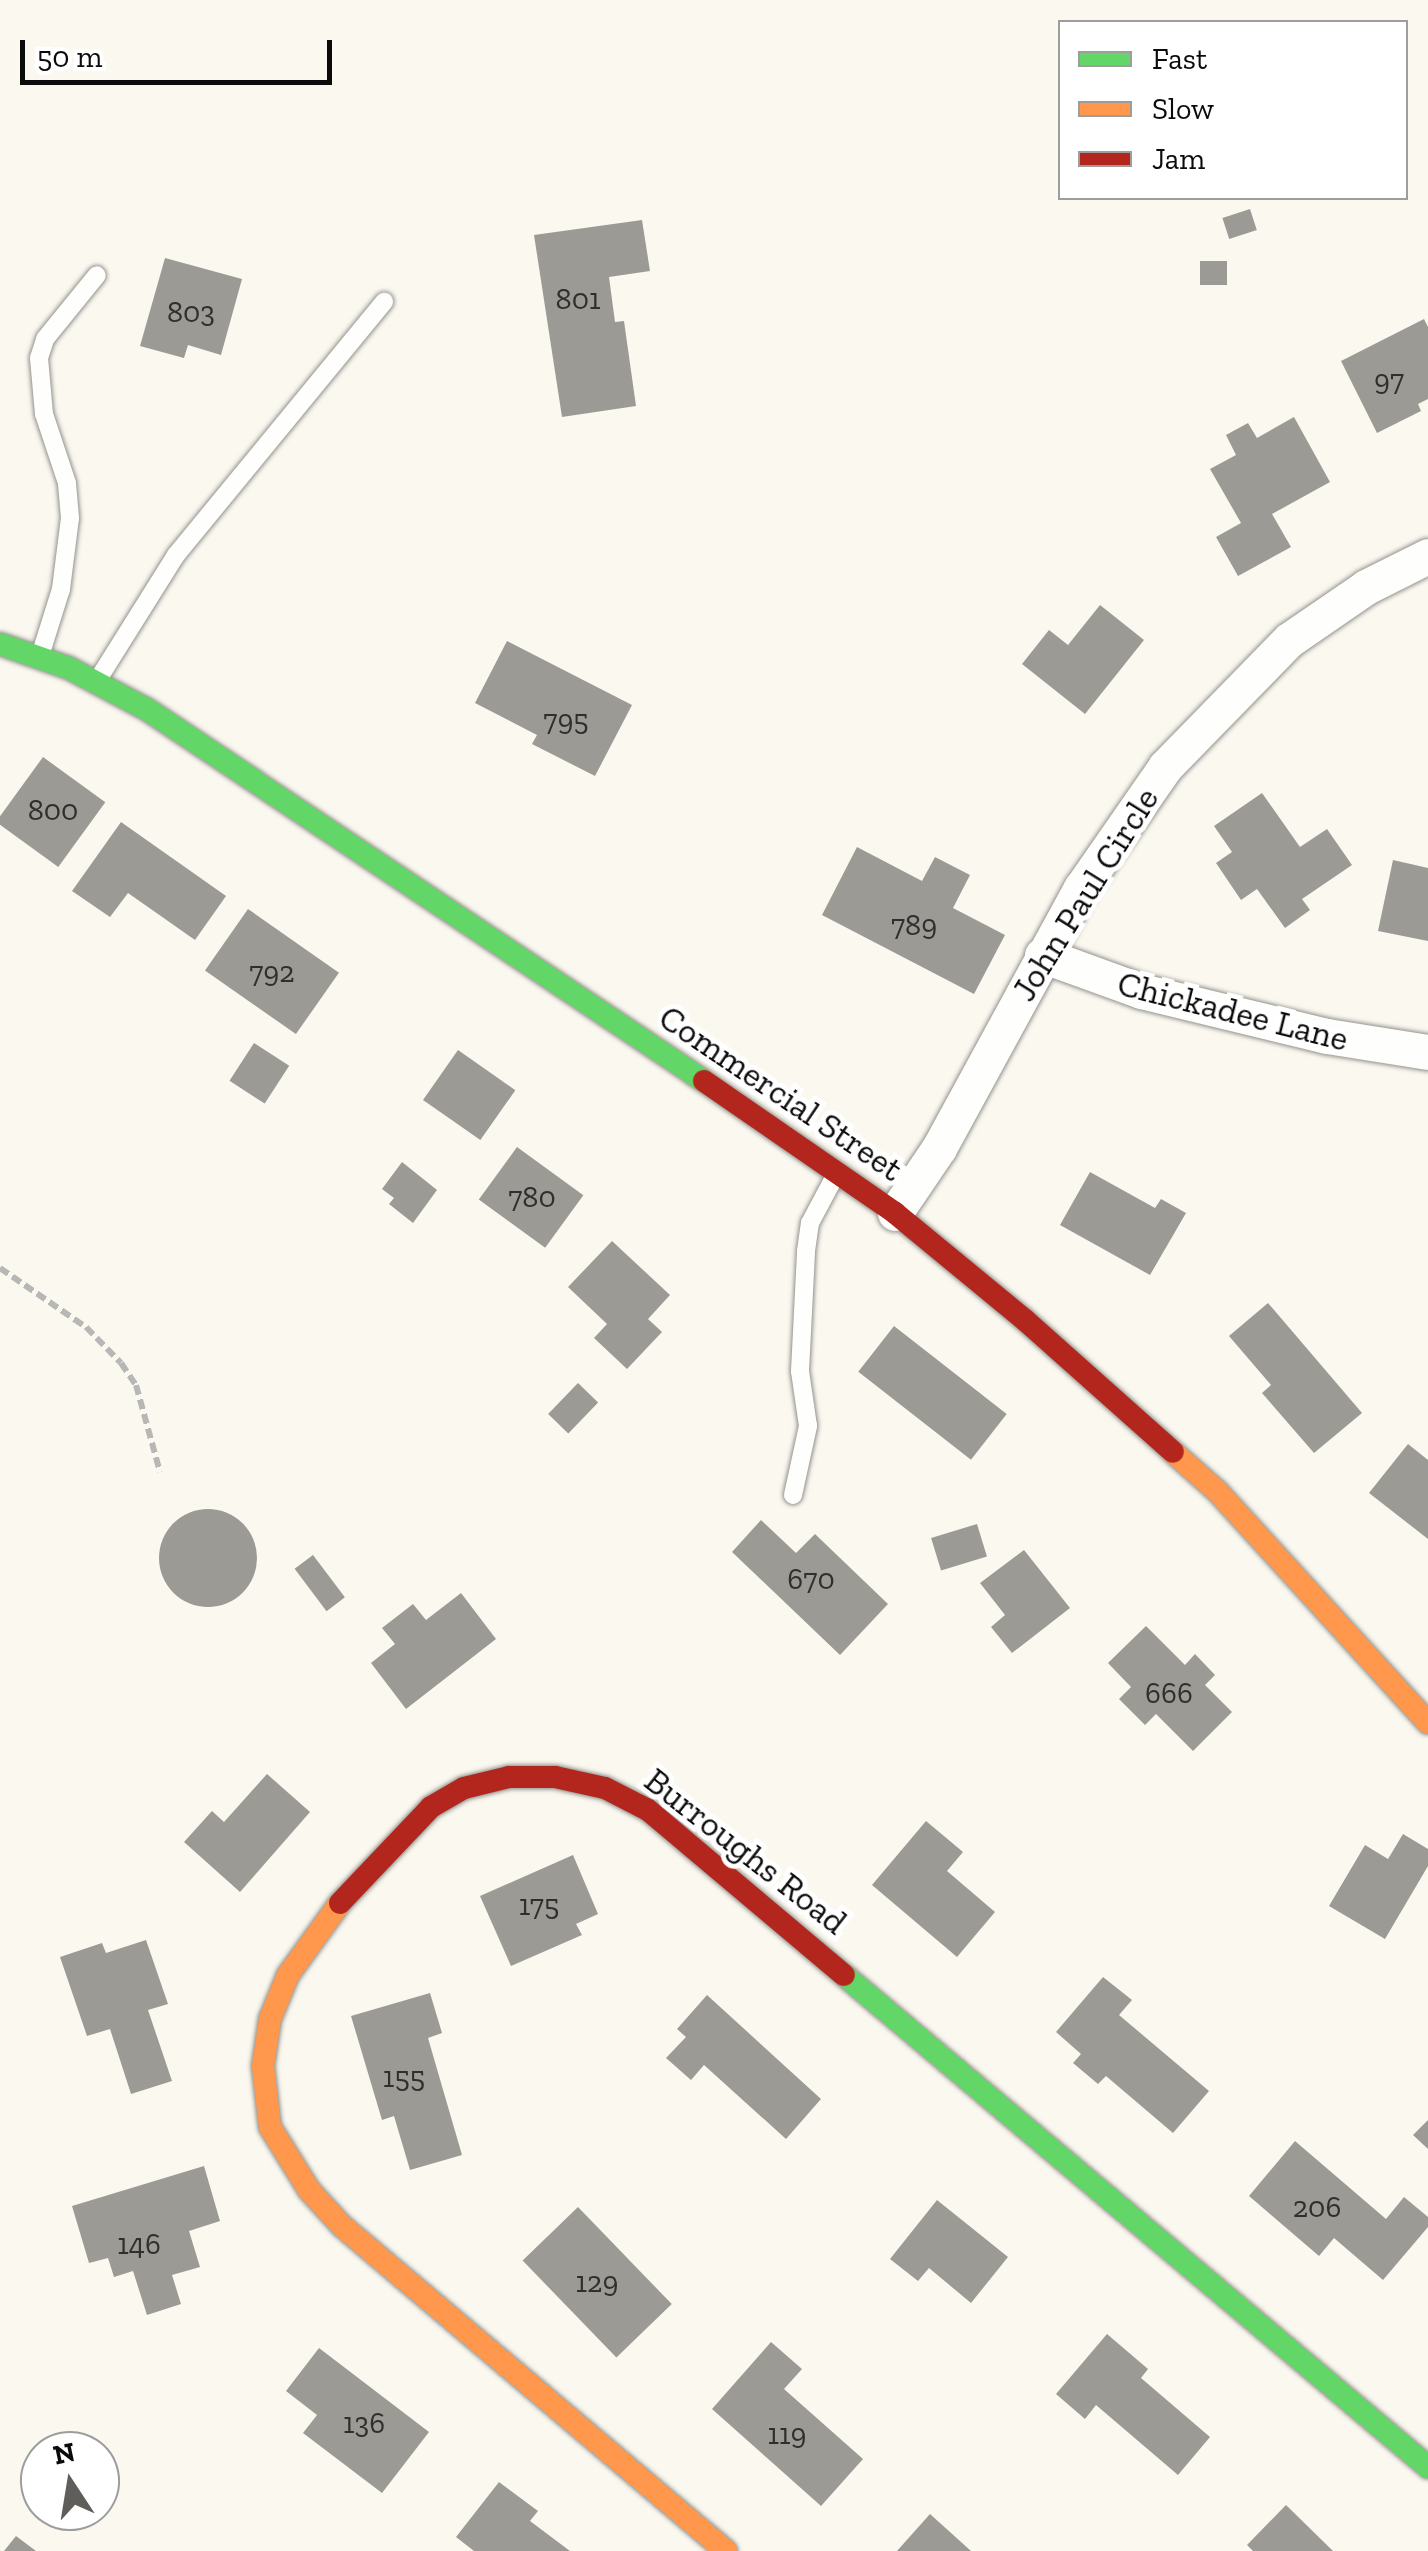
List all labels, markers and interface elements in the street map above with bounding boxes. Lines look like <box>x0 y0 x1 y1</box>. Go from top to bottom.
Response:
scale bar <box>25 20 338 82</box>
legend <box>1058 20 1408 200</box>
text: 50 m <box>37 39 102 75</box>
text: Fast <box>1152 41 1207 77</box>
text: Slow <box>1152 91 1214 127</box>
text: Jam <box>1152 141 1205 177</box>
house number: 801 <box>556 281 600 317</box>
house number: 803 <box>167 294 215 330</box>
house number: 97 <box>1374 362 1404 398</box>
house number: 795 <box>543 702 589 738</box>
street label: John Paul Circle <box>1003 780 1167 1008</box>
house number: 800 <box>28 792 78 828</box>
house number: 789 <box>891 907 937 943</box>
house number: 792 <box>249 954 295 990</box>
street label: Chickadee Lane <box>1114 962 1352 1060</box>
street label: Commercial Street <box>651 996 911 1190</box>
house number: 780 <box>508 1179 556 1215</box>
house number: 670 <box>787 1561 835 1597</box>
house number: 666 <box>1145 1675 1193 1711</box>
street label: Burroughs Road <box>637 1759 855 1943</box>
house number: 175 <box>519 1887 559 1923</box>
house number: 155 <box>383 2059 425 2095</box>
house number: 206 <box>1293 2189 1341 2225</box>
house number: 146 <box>117 2226 161 2262</box>
house number: 129 <box>576 2264 618 2300</box>
house number: 136 <box>343 2405 385 2441</box>
house number: 119 <box>767 2416 807 2452</box>
north arrow <box>20 2431 120 2531</box>
text: N <box>50 2435 78 2471</box>

